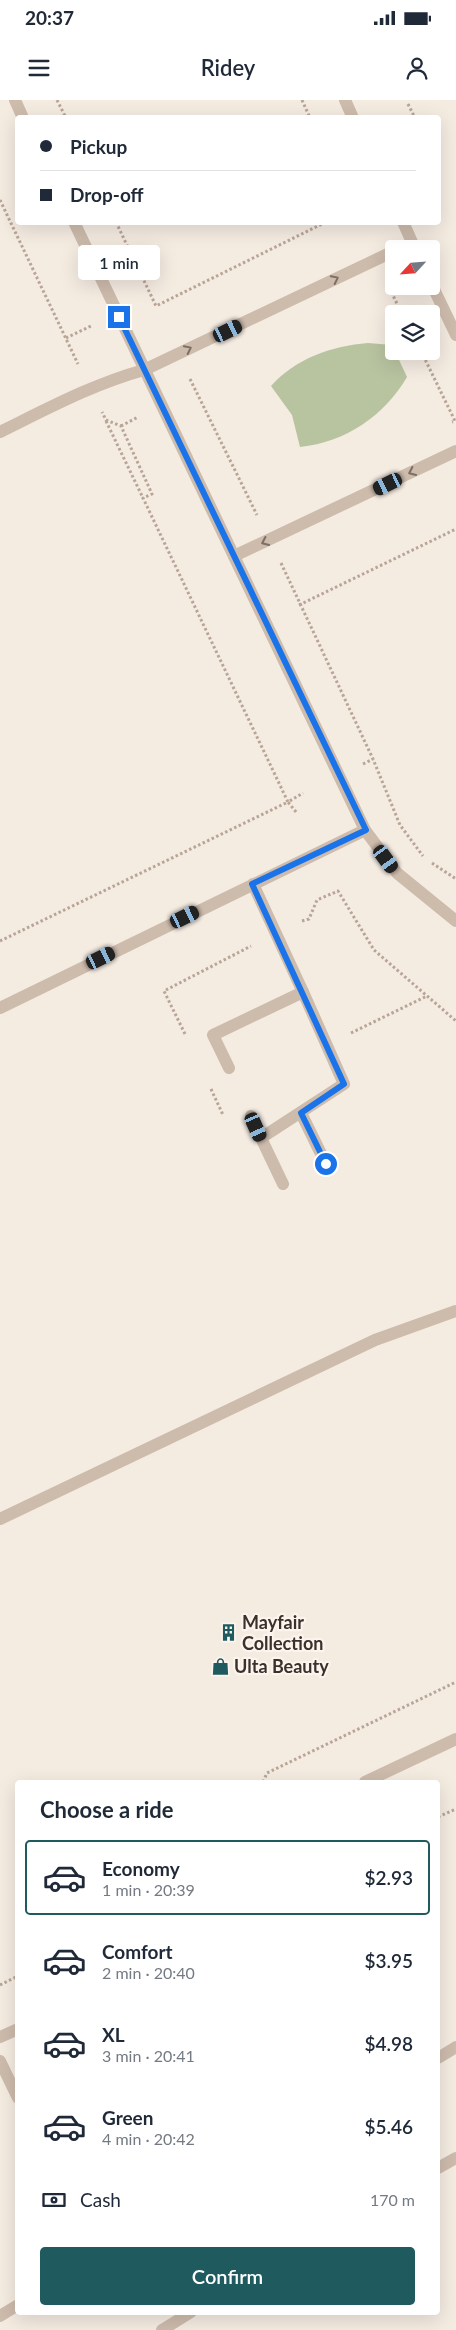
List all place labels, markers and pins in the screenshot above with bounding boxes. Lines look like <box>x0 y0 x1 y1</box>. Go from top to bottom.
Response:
place label: Mayfair Collection <box>242 1611 323 1654</box>
building icon: Mayfair Collection <box>218 1622 238 1642</box>
place label: Ulta Beauty <box>234 1655 329 1677</box>
shop icon: Ulta Beauty <box>210 1656 230 1676</box>

